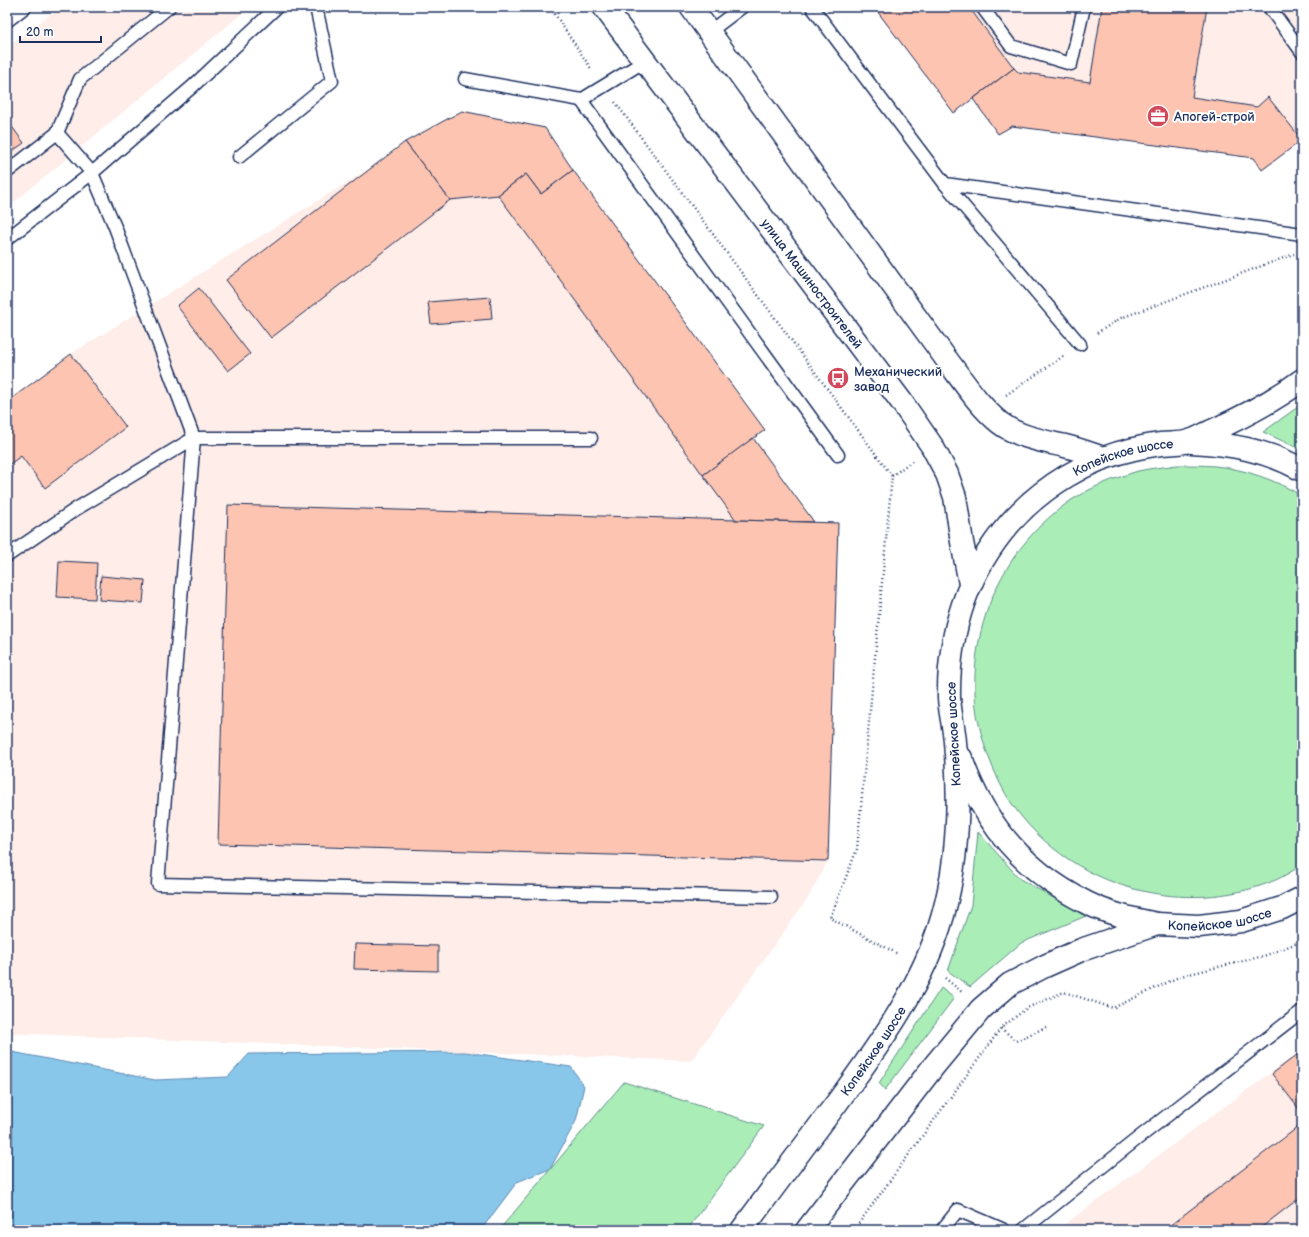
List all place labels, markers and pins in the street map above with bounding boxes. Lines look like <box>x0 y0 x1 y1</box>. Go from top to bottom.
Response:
office icon: Апогей-строй <box>1145 103 1171 129</box>
place label: Апогей-строй <box>1173 109 1255 125</box>
place label: Механический завод <box>854 364 942 395</box>
bus stop icon: Механический завод <box>825 365 851 391</box>

